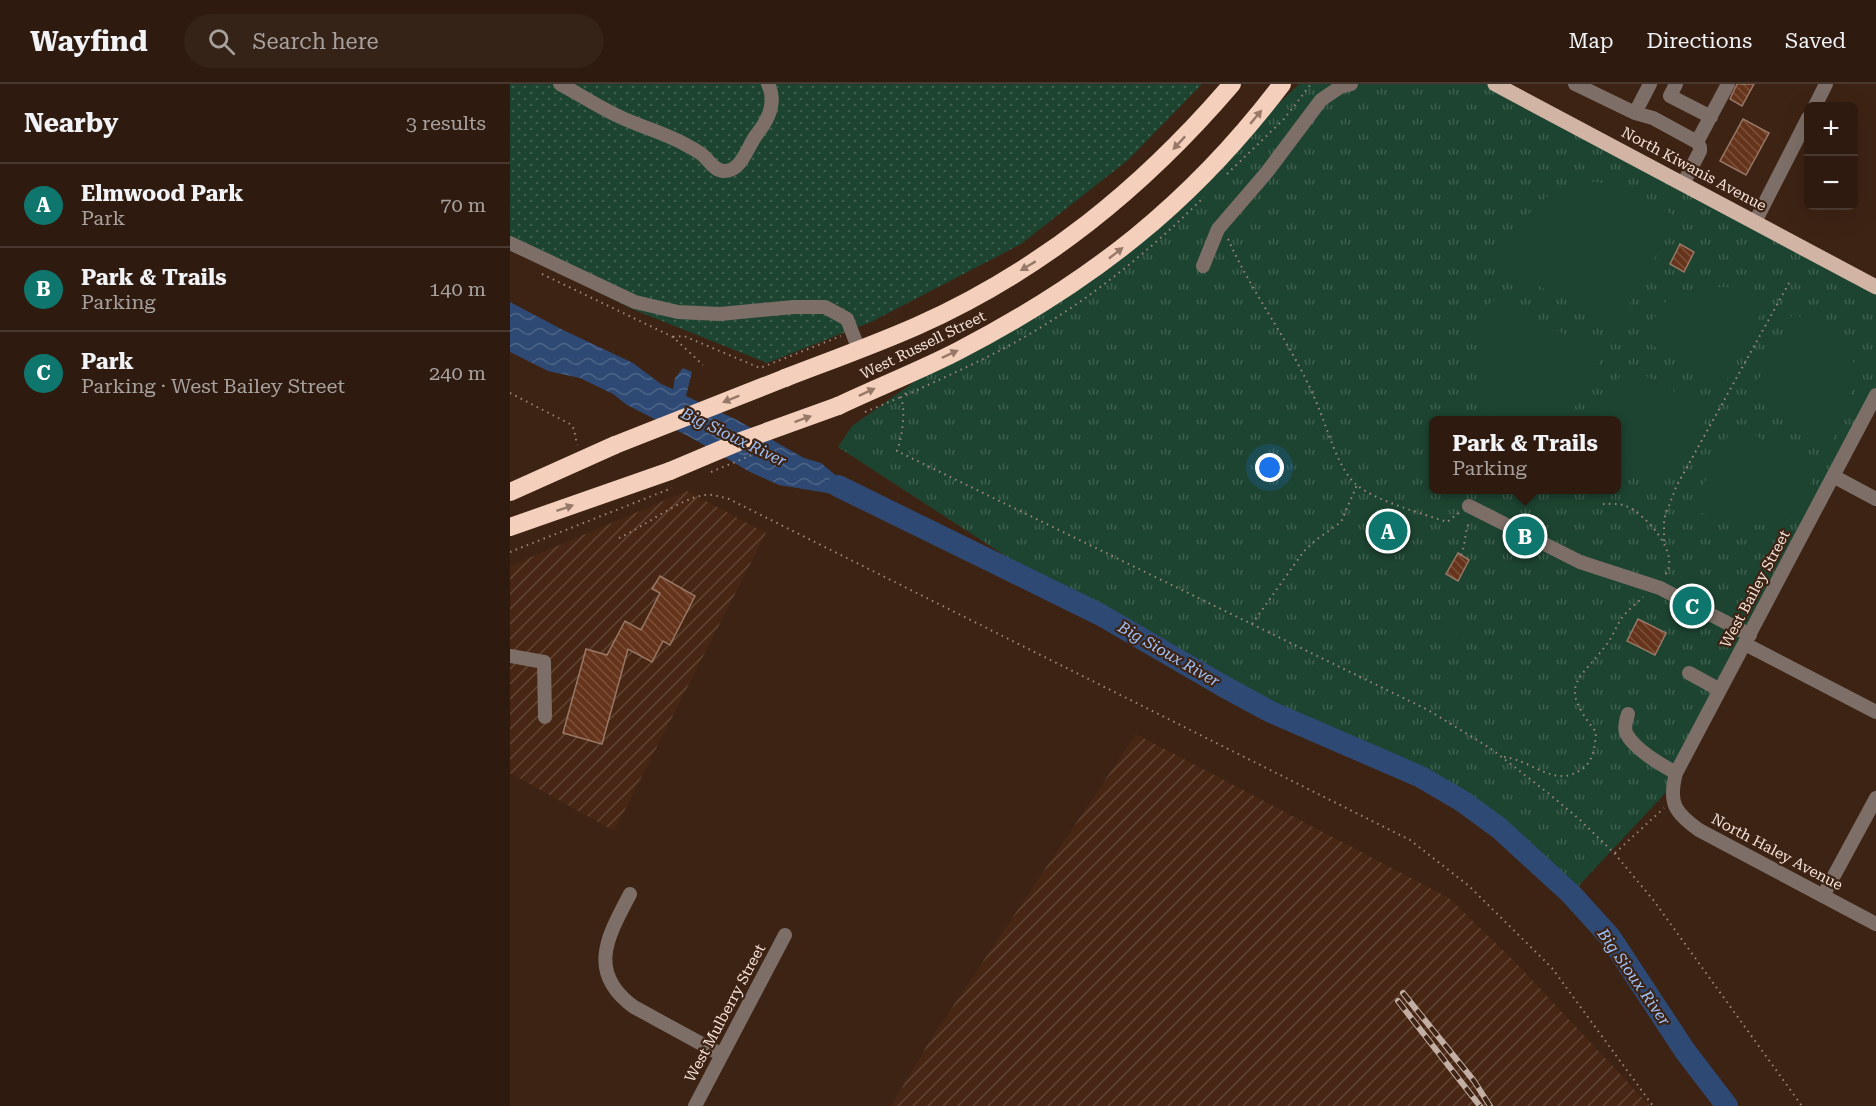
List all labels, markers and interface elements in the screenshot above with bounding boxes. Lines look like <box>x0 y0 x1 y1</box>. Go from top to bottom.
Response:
search box <box>184 14 604 68</box>
text: Wayfind <box>30 25 148 58</box>
icon: search <box>205 25 238 58</box>
text: Search here <box>253 29 379 54</box>
text: Map <box>1569 29 1613 53</box>
text: Directions <box>1646 29 1752 53</box>
text: Saved <box>1785 29 1846 53</box>
map controls <box>1804 102 1858 210</box>
button: + <box>1804 102 1858 156</box>
text: Nearby <box>24 108 118 138</box>
one-way arrow <box>1249 109 1262 125</box>
text: 3 results <box>406 111 486 135</box>
street label: North Kiwanis Avenue <box>1618 123 1770 215</box>
one-way arrow <box>1172 136 1186 151</box>
button: − <box>1804 156 1858 210</box>
text: Elmwood Park <box>81 181 244 206</box>
text: A <box>36 193 51 217</box>
text: 70 m <box>440 193 486 217</box>
text: Park <box>81 206 125 230</box>
one-way arrow <box>1109 247 1124 259</box>
one-way arrow <box>1019 261 1036 271</box>
text: Park & Trails <box>81 265 227 290</box>
text: B <box>36 277 51 301</box>
text: 140 m <box>429 277 486 301</box>
text: Parking <box>81 290 156 314</box>
street label: West Russell Street <box>857 307 989 383</box>
text: Park <box>81 349 134 374</box>
one-way arrow <box>942 350 959 359</box>
text: C <box>37 361 51 385</box>
text: 240 m <box>429 361 486 385</box>
text: Parking · West Bailey Street <box>81 374 345 398</box>
one-way arrow <box>859 387 877 397</box>
one-way arrow <box>722 395 740 404</box>
water label: Big Sioux River <box>678 403 790 471</box>
one-way arrow <box>794 413 812 423</box>
popup <box>1429 416 1621 494</box>
text: Park & Trails <box>1452 431 1598 456</box>
your location <box>1255 453 1284 482</box>
text: Parking <box>1452 456 1527 480</box>
one-way arrow <box>556 502 574 512</box>
pin: A <box>1368 508 1408 554</box>
pin: B <box>1506 514 1544 558</box>
street label: West Bailey Street <box>1716 527 1794 651</box>
pin: C <box>1672 584 1712 628</box>
water label: Big Sioux River <box>1114 617 1223 691</box>
street label: North Haley Avenue <box>1708 810 1846 894</box>
water label: Big Sioux River <box>1593 924 1675 1029</box>
street label: West Mulberry Street <box>681 941 769 1085</box>

